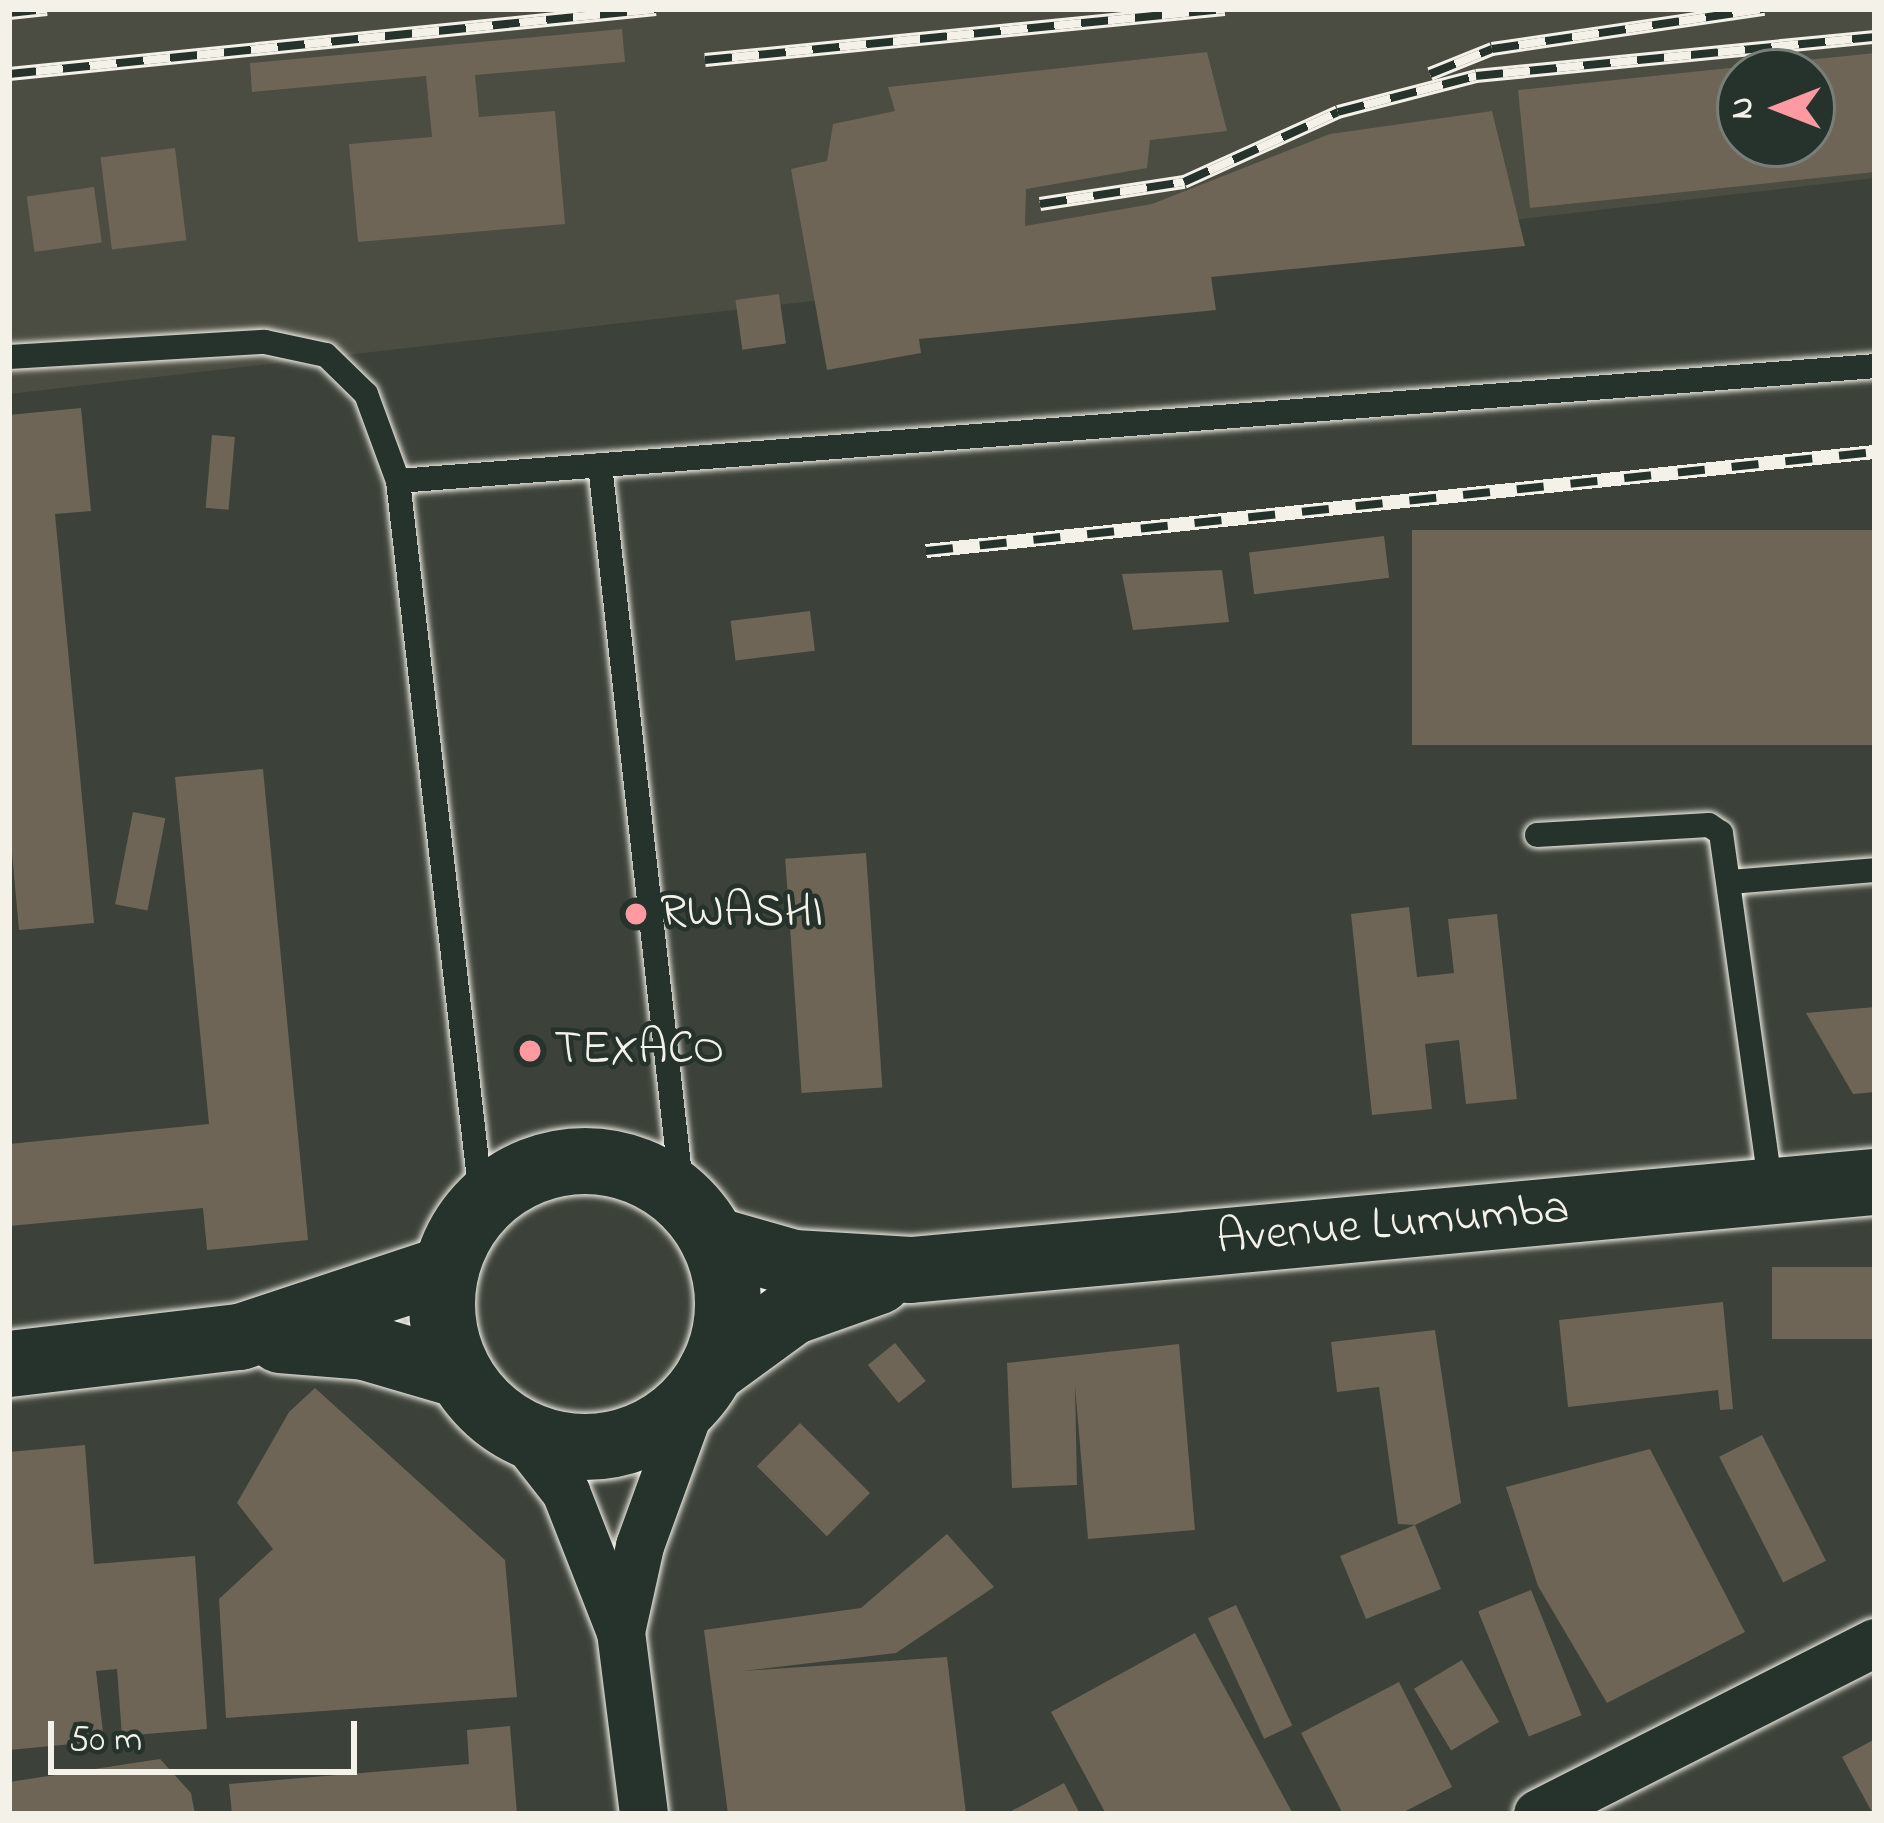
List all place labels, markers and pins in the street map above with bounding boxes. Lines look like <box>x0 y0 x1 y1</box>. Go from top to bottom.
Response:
place label: RWASHI <box>660 885 823 943</box>
marker: RWASHI <box>623 901 649 927</box>
place label: TEXACO <box>554 1022 724 1080</box>
marker: TEXACO <box>517 1038 543 1064</box>

